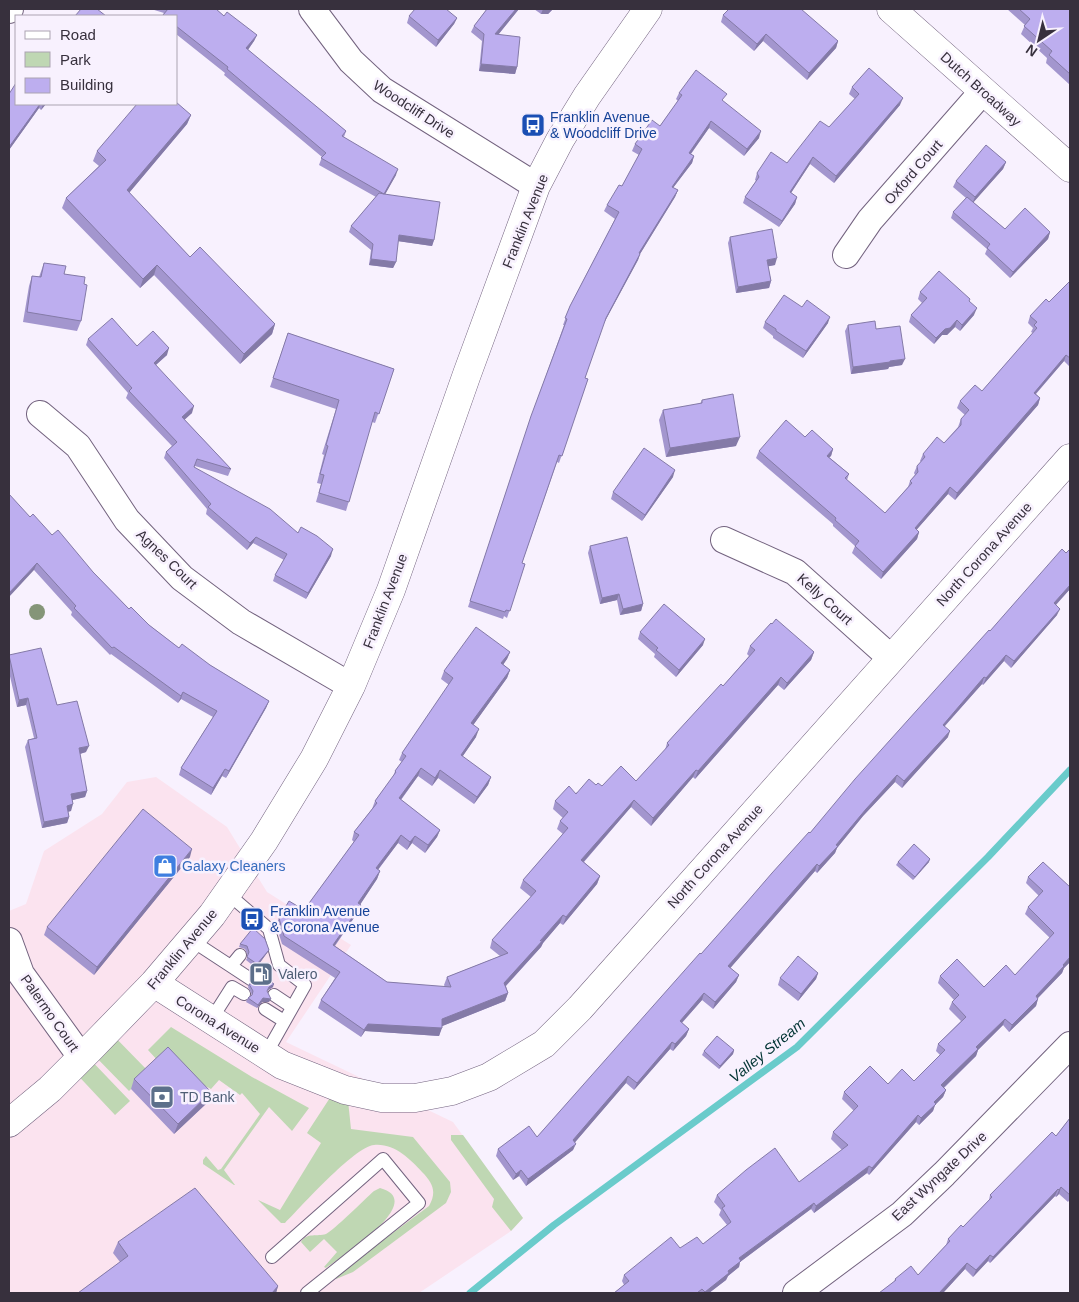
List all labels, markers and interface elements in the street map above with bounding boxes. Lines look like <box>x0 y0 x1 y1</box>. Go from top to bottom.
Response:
legend <box>15 15 178 105</box>
north arrow <box>1014 15 1064 65</box>
text: Road <box>60 26 96 43</box>
text: N <box>1023 41 1040 60</box>
street label: Dutch Broadway <box>937 49 1025 129</box>
text: Park <box>60 51 91 68</box>
text: Building <box>60 76 113 93</box>
street label: Woodcliff Drive <box>370 77 458 141</box>
place label: Franklin Avenue & Woodcliff Drive <box>550 109 657 141</box>
bus stop icon: Franklin Avenue & Woodcliff Drive <box>520 112 546 138</box>
street label: Oxford Court <box>881 136 945 207</box>
street label: Franklin Avenue <box>499 171 551 270</box>
street label: North Corona Avenue <box>933 499 1035 609</box>
street label: Agnes Court <box>133 526 201 592</box>
street label: Franklin Avenue <box>360 551 410 651</box>
street label: Kelly Court <box>794 570 856 628</box>
street label: North Corona Avenue <box>664 801 766 911</box>
shop icon: Galaxy Cleaners <box>152 853 178 879</box>
place label: Galaxy Cleaners <box>182 858 286 874</box>
place label: Franklin Avenue & Corona Avenue <box>270 903 380 935</box>
street label: Franklin Avenue <box>144 905 220 992</box>
bus stop icon: Franklin Avenue & Corona Avenue <box>239 906 265 932</box>
fuel station icon: Valero <box>248 961 274 987</box>
place label: Valero <box>278 966 318 982</box>
street label: Palermo Court <box>18 971 82 1055</box>
street label: Corona Avenue <box>173 992 263 1056</box>
water label: Valley Stream <box>726 1014 808 1086</box>
bank icon: TD Bank <box>149 1084 175 1110</box>
place label: TD Bank <box>180 1089 235 1105</box>
street label: East Wyngate Drive <box>888 1128 990 1224</box>

